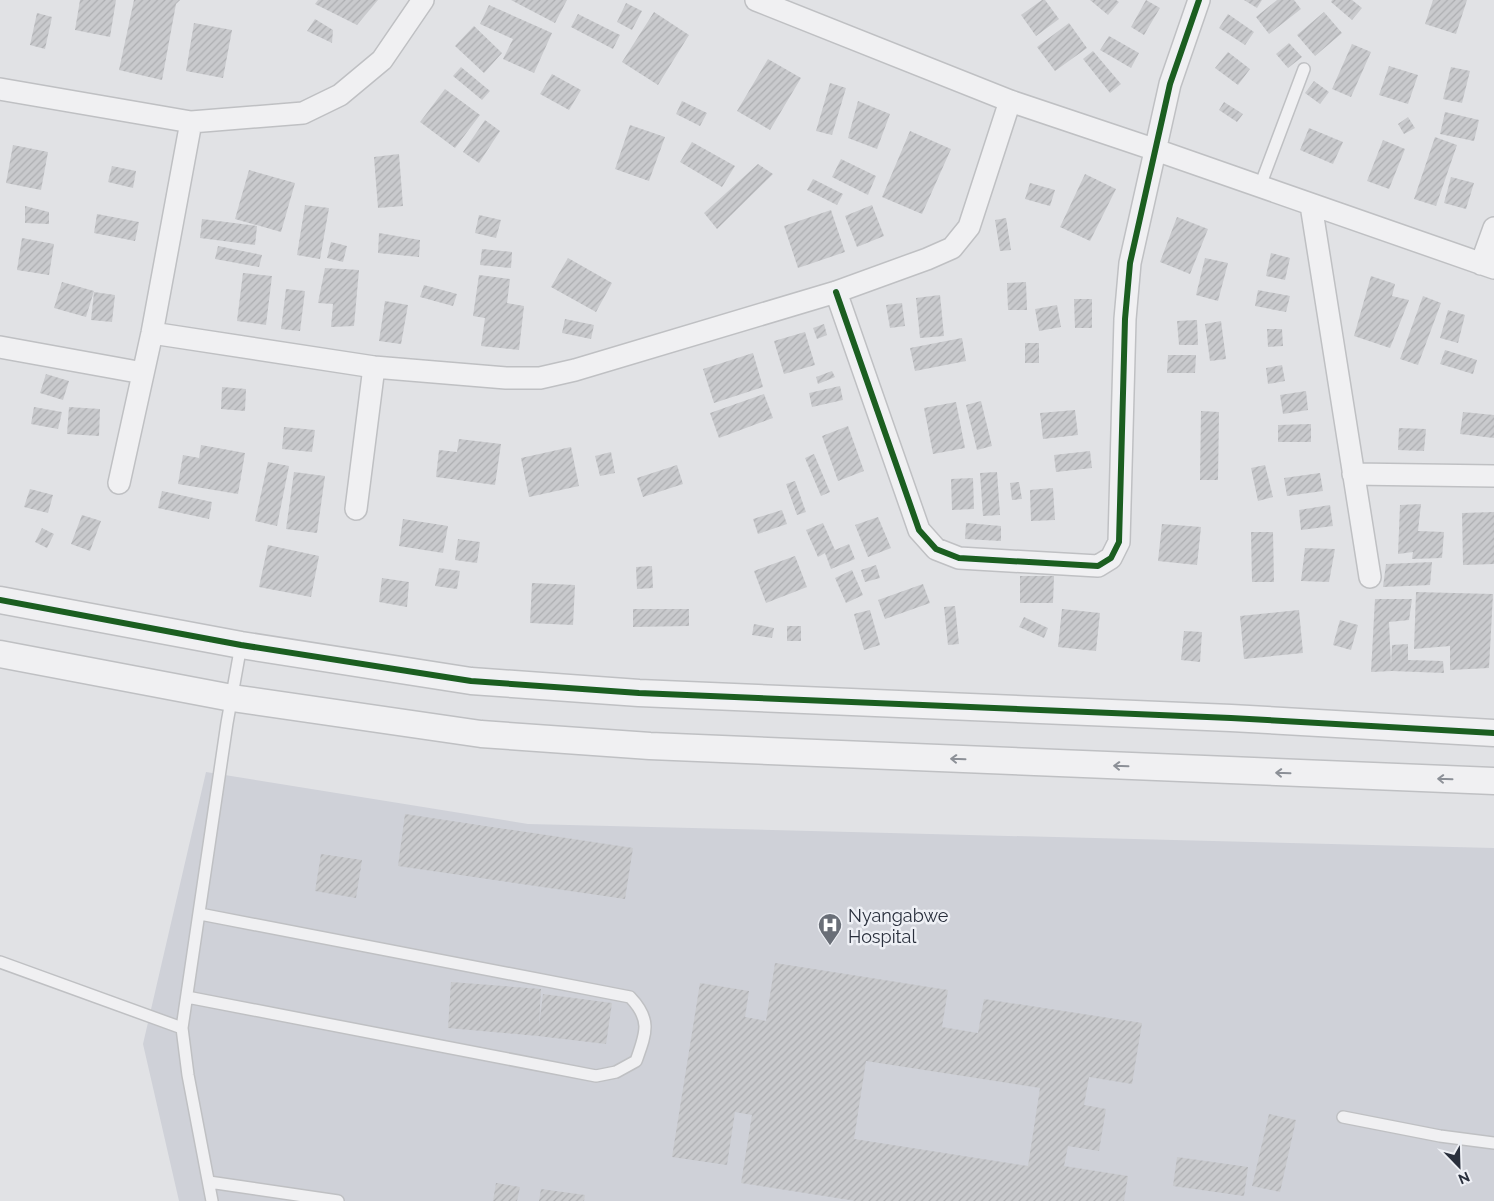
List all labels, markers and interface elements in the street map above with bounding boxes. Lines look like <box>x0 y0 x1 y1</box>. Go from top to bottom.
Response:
one-way arrow <box>950 755 966 764</box>
one-way arrow <box>1113 762 1129 771</box>
one-way arrow <box>1275 768 1291 777</box>
one-way arrow <box>1438 774 1454 784</box>
place label: Nyangabwe Hospital <box>848 905 949 947</box>
hospital icon: Nyangabwe Hospital <box>817 912 843 946</box>
north arrow <box>1434 1141 1484 1191</box>
text: N <box>1456 1169 1472 1187</box>

